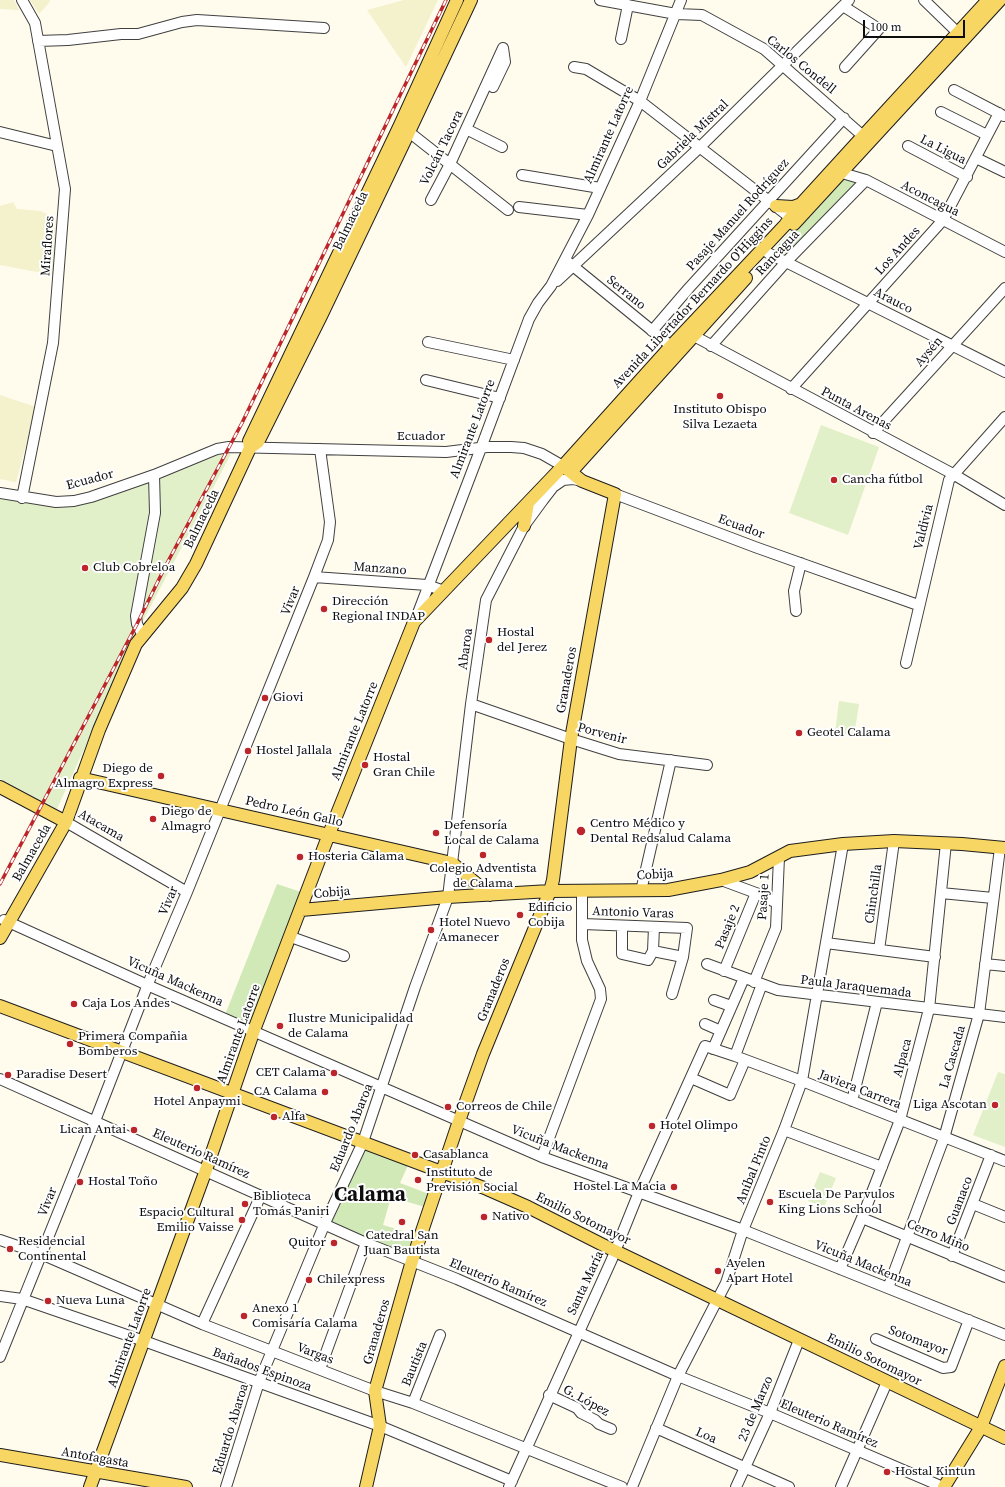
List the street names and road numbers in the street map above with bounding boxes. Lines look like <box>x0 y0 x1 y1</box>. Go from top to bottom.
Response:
street label: Carlos Condell <box>763 32 839 98</box>
street label: Almirante Latorre <box>581 84 637 186</box>
street label: Gabriela Mistral <box>654 97 732 173</box>
street label: Volcán Tacora <box>417 108 467 188</box>
street label: La Ligua <box>917 132 969 168</box>
street label: Pasaje Manuel Rodríguez <box>684 156 792 274</box>
street label: Aconcagua <box>898 178 962 220</box>
street label: Balmaceda <box>330 189 372 253</box>
street label: Avenida Libertador Bernardo O'Higgins <box>609 214 777 392</box>
street label: Miraflores <box>38 215 58 277</box>
street label: Los Andes <box>872 224 924 278</box>
street label: Rancagua <box>753 227 803 279</box>
street label: Serrano <box>603 273 649 313</box>
street label: Arauco <box>871 285 915 317</box>
street label: Aysén <box>912 334 946 370</box>
street label: Almirante Latorre <box>447 377 499 481</box>
street label: Punta Arenas <box>818 384 894 434</box>
street label: Ecuador <box>397 429 445 445</box>
street label: Ecuador <box>65 466 115 494</box>
street label: Balmaceda <box>181 487 223 551</box>
street label: Valdivia <box>911 503 937 551</box>
street label: Ecuador <box>716 511 766 543</box>
street label: Manzano <box>353 559 407 579</box>
street label: Vivar <box>278 584 304 618</box>
street label: Abaroa <box>455 627 477 671</box>
street label: Granaderos <box>553 645 581 715</box>
street label: Almirante Latorre <box>328 679 382 783</box>
street label: Porvenir <box>576 720 628 748</box>
street label: Pedro León Gallo <box>244 793 344 831</box>
street label: Atacama <box>75 807 127 845</box>
street label: Balmaceda <box>9 821 55 885</box>
street label: Chinchilla <box>862 863 886 925</box>
street label: Cobija <box>636 866 674 884</box>
street label: Pasaje 1 <box>755 873 773 921</box>
street label: Vivar <box>156 884 182 918</box>
street label: Cobija <box>313 884 351 902</box>
street label: Pasaje 2 <box>712 903 744 951</box>
street label: Antonio Varas <box>592 904 674 922</box>
street label: Vicuña Mackenna <box>124 954 226 1010</box>
street label: Granaderos <box>474 956 514 1024</box>
street label: Paula Jaraquemada <box>800 972 912 1002</box>
street label: Almirante Latorre <box>214 982 264 1086</box>
street label: La Cascada <box>937 1024 969 1090</box>
street label: Alpaca <box>890 1037 916 1079</box>
street label: Javiera Carrera <box>817 1067 903 1113</box>
street label: Eduardo Abaroa <box>327 1082 377 1174</box>
street label: Vicuña Mackenna <box>509 1122 611 1174</box>
street label: Eleuterio Ramírez <box>150 1126 252 1182</box>
street label: Aníbal Pinto <box>733 1134 775 1206</box>
street label: Guanaco <box>944 1174 976 1228</box>
street label: Vivar <box>35 1185 61 1219</box>
street label: Emilio Sotomayor <box>533 1189 633 1249</box>
street label: Cerro Miño <box>904 1216 972 1256</box>
street label: Vicuña Mackenna <box>812 1237 914 1291</box>
street label: Santa María <box>564 1248 608 1318</box>
street label: Eleuterio Ramírez <box>447 1255 549 1311</box>
street label: Almirante Latorre <box>105 1286 155 1390</box>
street label: Granaderos <box>360 1297 394 1367</box>
street label: Sotomayor <box>886 1323 950 1359</box>
street label: Emilio Sotomayor <box>824 1330 924 1390</box>
street label: Bautista <box>399 1339 431 1389</box>
street label: Vargas <box>294 1340 336 1368</box>
street label: Bañados Espinoza <box>210 1345 314 1395</box>
street label: 23 de Marzo <box>735 1374 777 1444</box>
street label: Eduardo Abaroa <box>210 1382 252 1476</box>
street label: G. López <box>560 1382 612 1420</box>
street label: Eleuterio Ramírez <box>778 1396 880 1452</box>
street label: Loa <box>693 1425 719 1447</box>
street label: Antofagasta <box>60 1444 130 1472</box>

